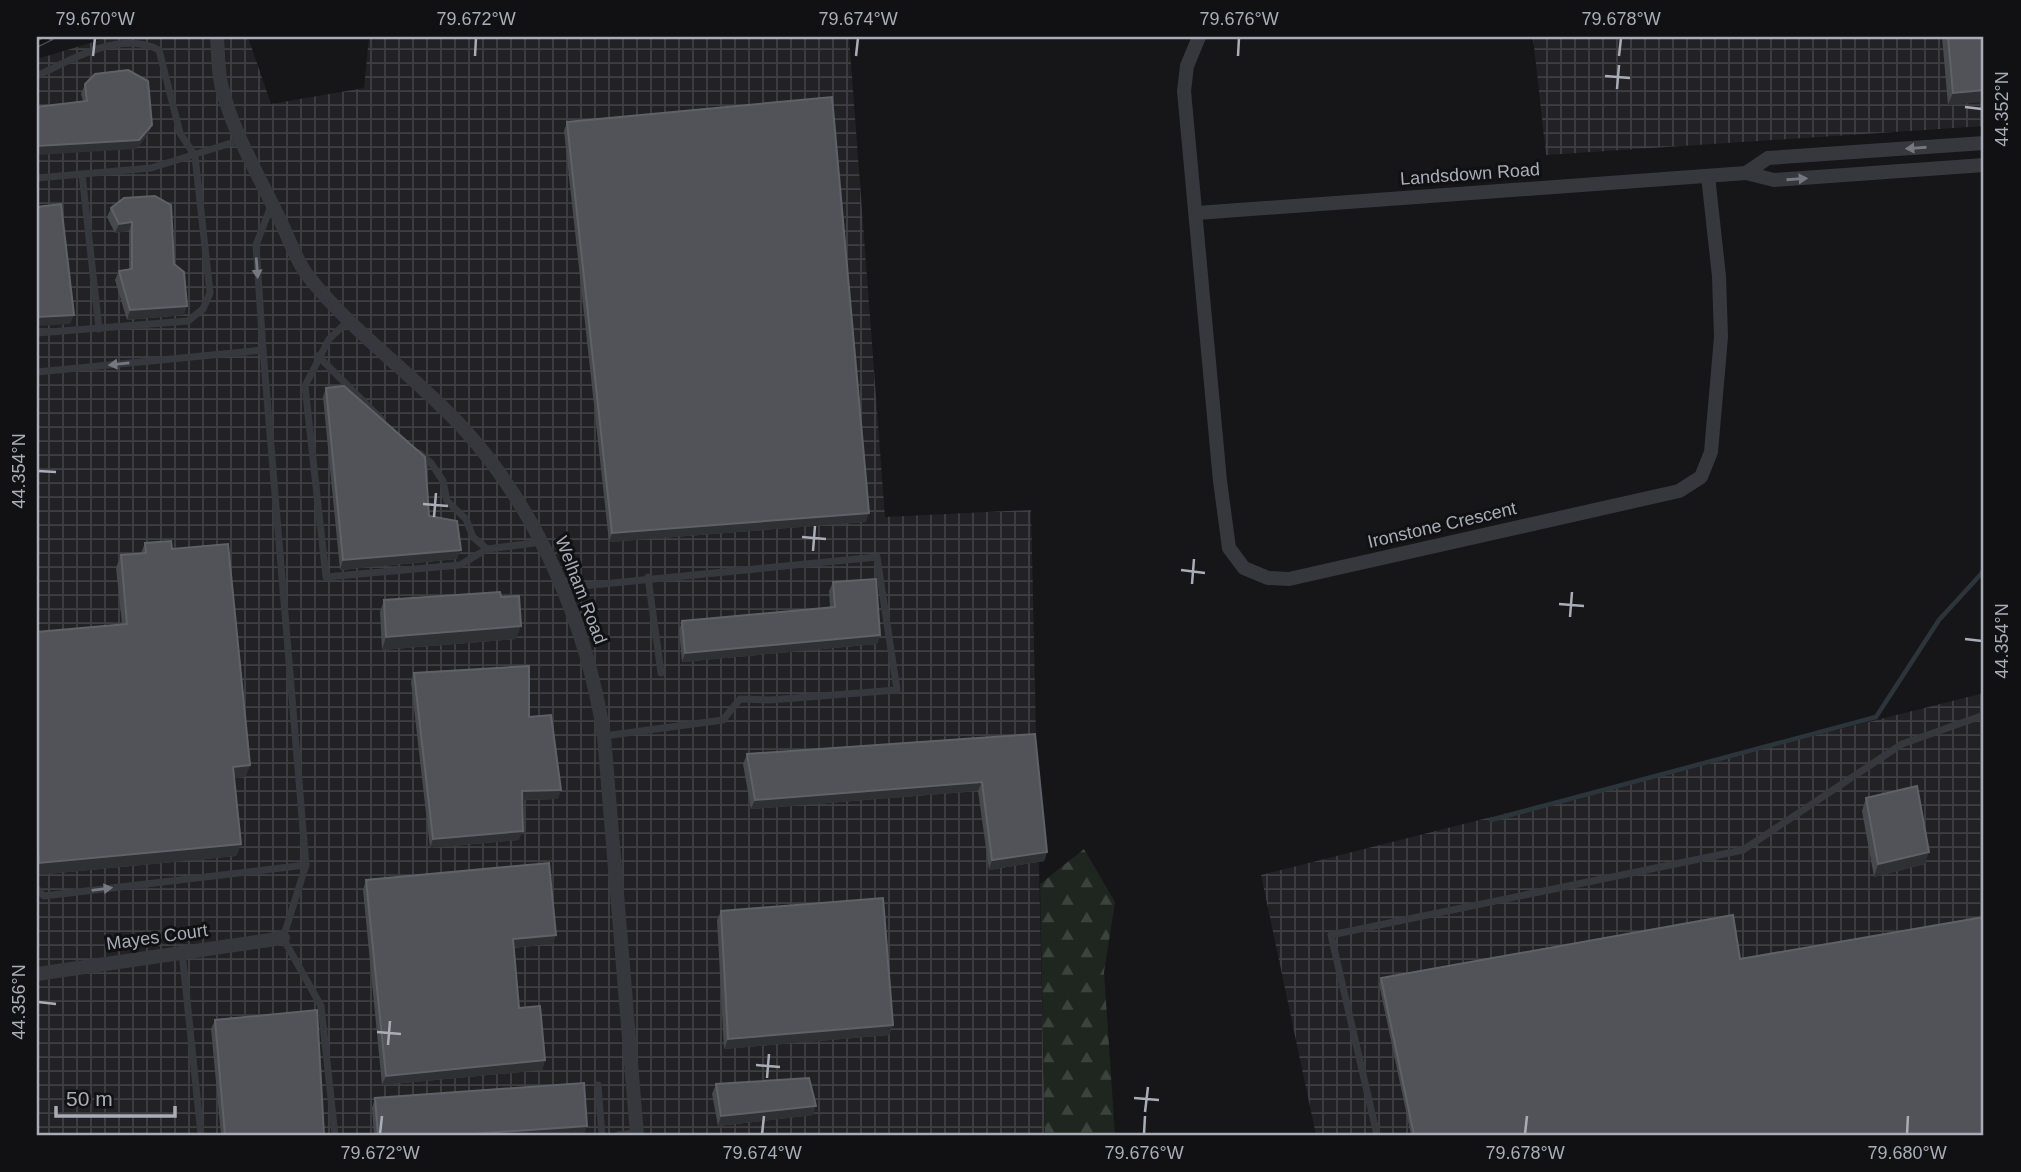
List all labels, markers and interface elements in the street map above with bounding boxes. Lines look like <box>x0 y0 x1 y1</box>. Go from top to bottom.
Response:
text: 79.670°W <box>55 9 135 29</box>
text: 79.672°W <box>436 9 516 29</box>
text: 79.674°W <box>818 9 898 29</box>
text: 79.676°W <box>1199 9 1279 29</box>
text: 79.678°W <box>1581 9 1661 29</box>
text: 44.352°N <box>1992 71 2012 147</box>
one-way arrow <box>1905 143 1927 154</box>
street label: Landsdown Road <box>1399 159 1541 189</box>
one-way arrow <box>1786 173 1808 184</box>
one-way arrow <box>252 257 263 279</box>
one-way arrow <box>108 358 130 369</box>
text: 44.354°N <box>9 433 29 509</box>
street label: Ironstone Crescent <box>1366 498 1518 552</box>
street label: Welham Road <box>551 533 611 647</box>
text: 44.354°N <box>1992 603 2012 679</box>
one-way arrow <box>91 883 113 894</box>
street label: Mayes Court <box>105 920 209 954</box>
text: 44.356°N <box>9 964 29 1040</box>
scale bar <box>56 1074 175 1118</box>
text: 50 m <box>66 1087 113 1110</box>
text: 79.672°W <box>340 1143 420 1163</box>
text: 79.674°W <box>722 1143 802 1163</box>
text: 79.676°W <box>1104 1143 1184 1163</box>
text: 79.678°W <box>1485 1143 1565 1163</box>
text: 79.680°W <box>1867 1143 1947 1163</box>

